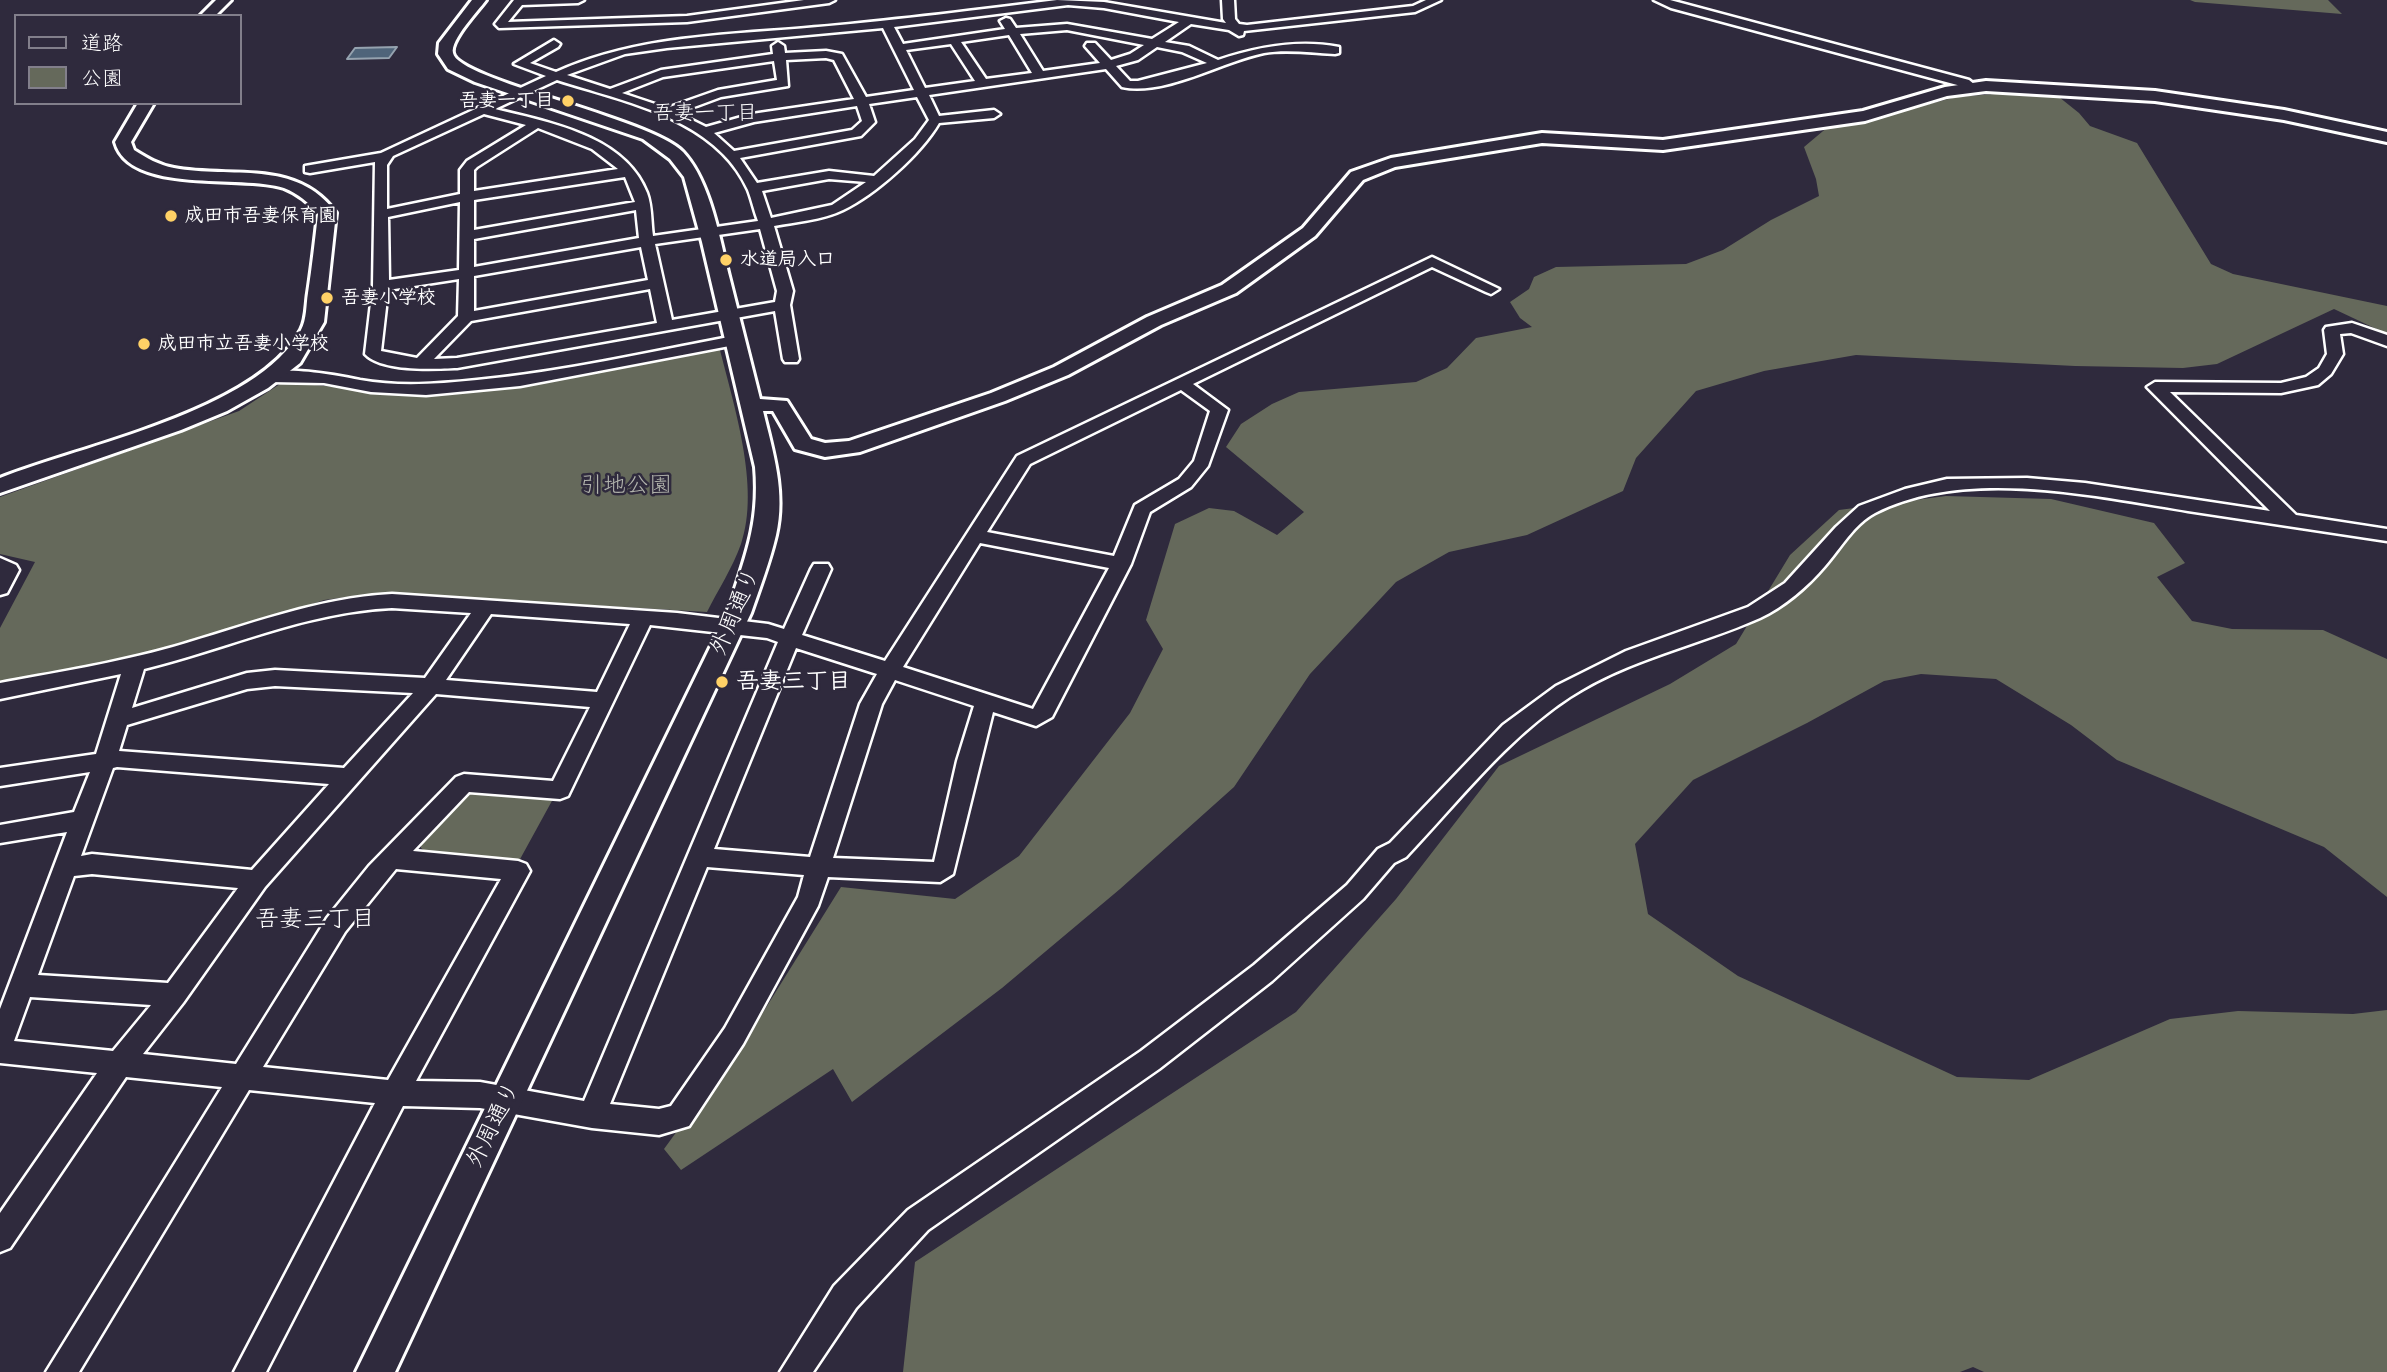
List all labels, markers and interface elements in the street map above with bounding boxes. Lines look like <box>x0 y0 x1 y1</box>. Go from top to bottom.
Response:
legend <box>14 14 242 105</box>
text: 道路 <box>81 24 123 62</box>
text: 公園 <box>81 59 123 97</box>
place label: 吾妻一丁目 <box>459 90 554 112</box>
marker: 吾妻一丁目 <box>560 93 576 109</box>
district label: 吾妻一丁目 <box>653 101 757 127</box>
place label: 成田市吾妻保育園 <box>185 205 337 227</box>
marker: 成田市吾妻保育園 <box>163 208 179 224</box>
place label: 水道局入口 <box>740 249 835 271</box>
marker: 水道局入口 <box>718 252 734 268</box>
place label: 吾妻小学校 <box>341 287 436 309</box>
marker: 吾妻小学校 <box>319 290 335 306</box>
place label: 成田市立吾妻小学校 <box>158 333 329 355</box>
marker: 成田市立吾妻小学校 <box>136 336 152 352</box>
park label: 引地公園 <box>580 472 672 500</box>
street label: 外周通り <box>705 564 767 660</box>
place label: 吾妻三丁目 <box>736 668 851 696</box>
marker: 吾妻三丁目 <box>714 674 730 690</box>
district label: 吾妻三丁目 <box>255 906 375 934</box>
street label: 外周通り <box>461 1078 527 1172</box>

